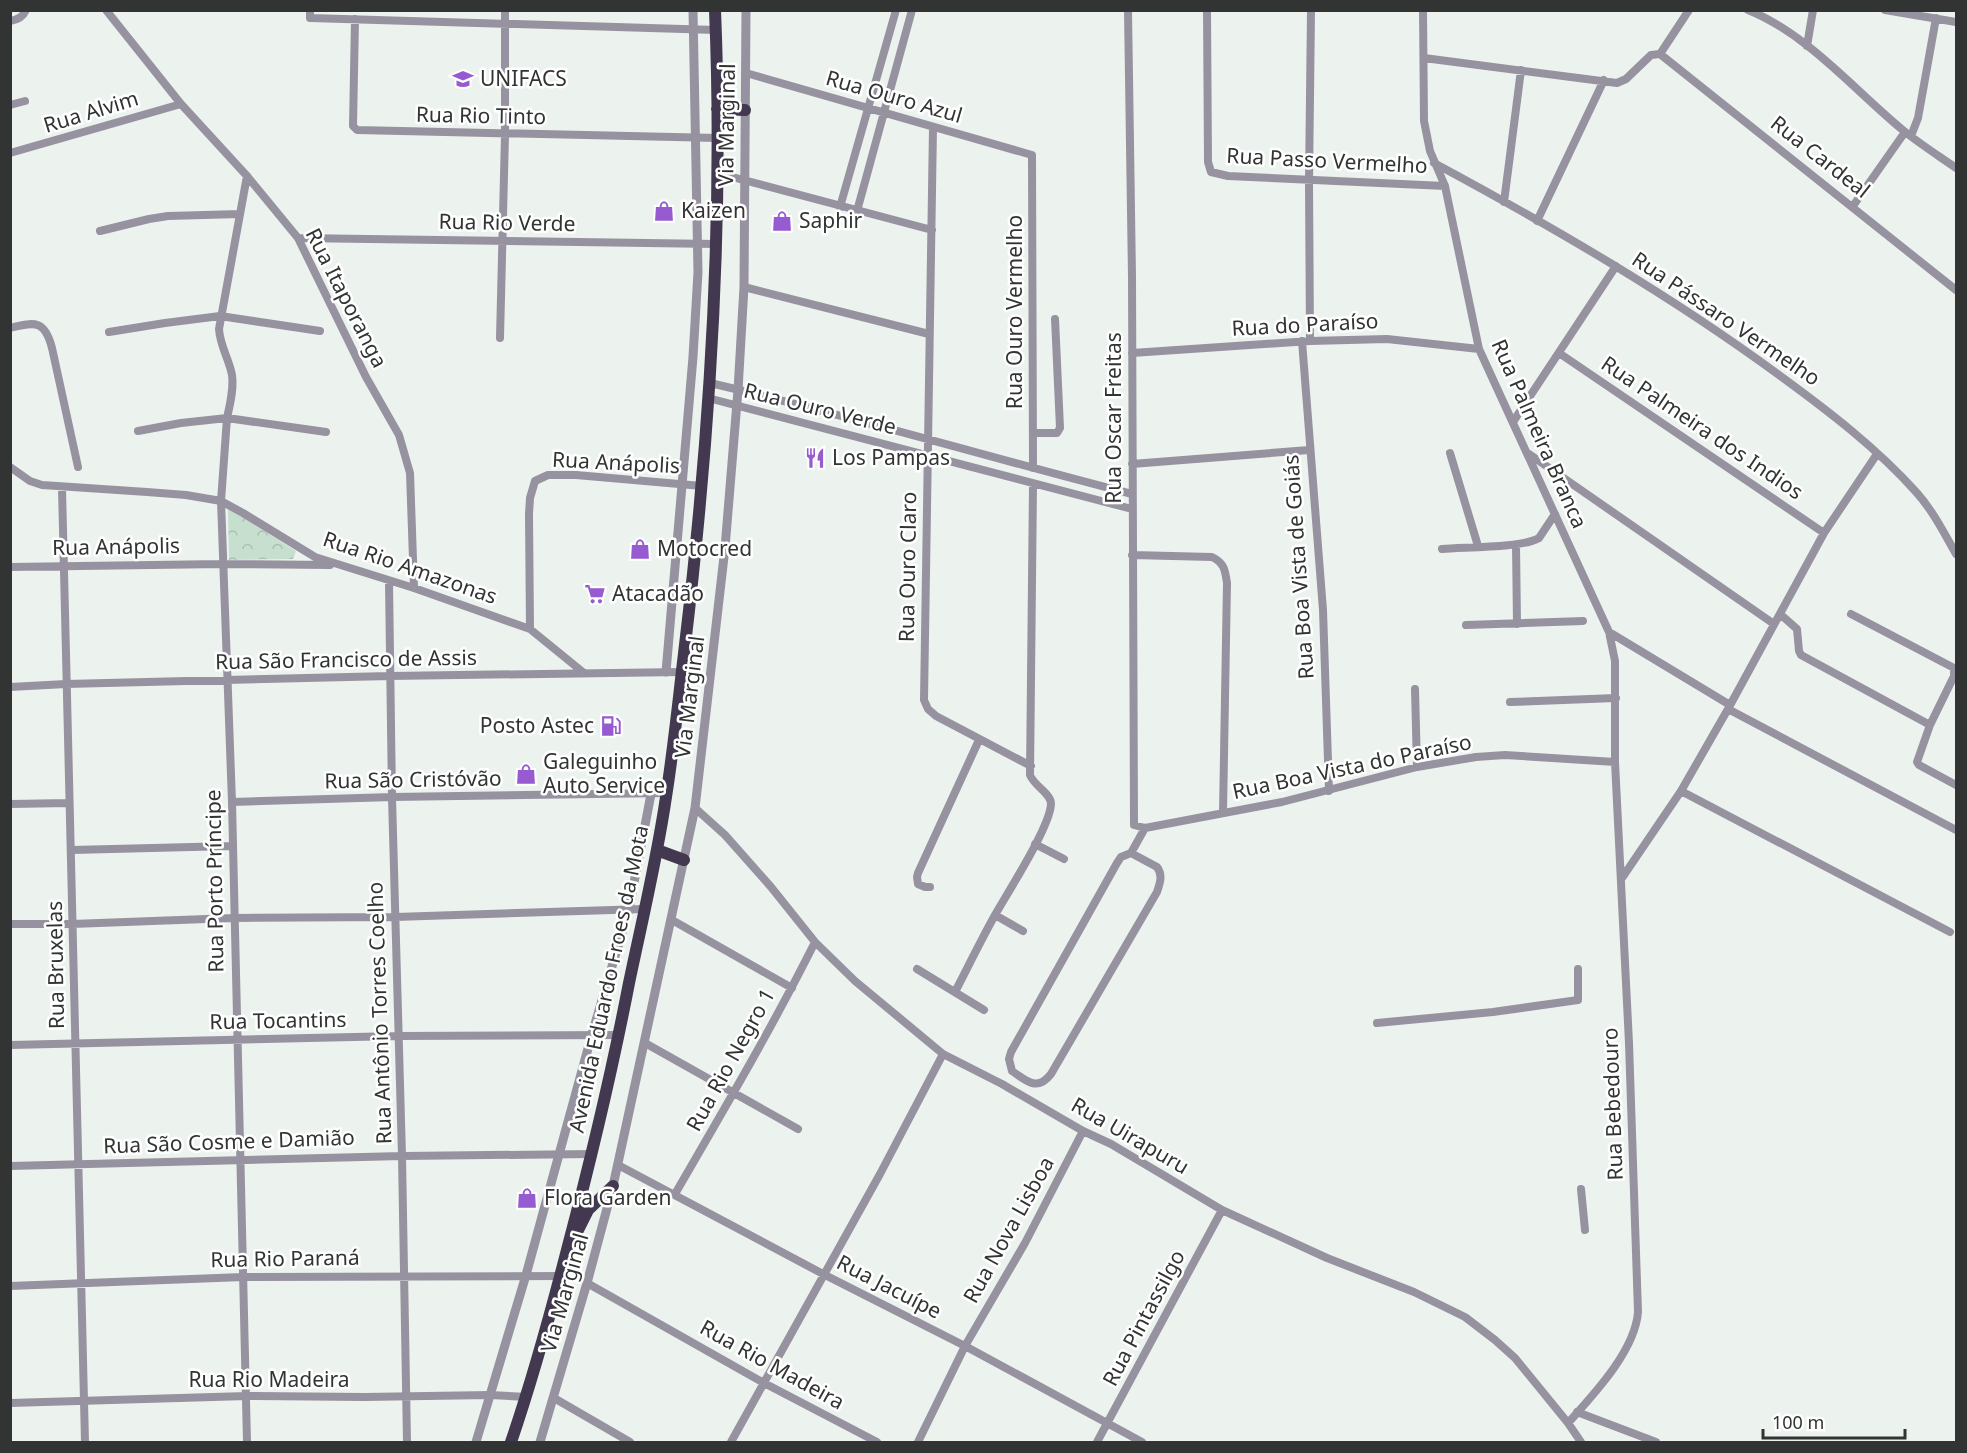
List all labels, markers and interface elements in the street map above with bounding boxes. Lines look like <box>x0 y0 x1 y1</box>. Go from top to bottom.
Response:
street label: Via Marginal <box>711 63 741 187</box>
street label: Rua Ouro Azul <box>823 63 966 129</box>
place label: UNIFACS <box>480 64 567 92</box>
school or university icon: UNIFACS <box>451 67 475 91</box>
street label: Rua Alvim <box>40 83 142 139</box>
street label: Rua Rio Tinto <box>416 100 546 130</box>
street label: Rua Cardeal <box>1765 109 1876 204</box>
street label: Rua Passo Vermelho <box>1226 141 1428 179</box>
place label: Kaizen <box>681 196 746 224</box>
shop icon: Kaizen <box>652 199 676 223</box>
place label: Saphir <box>799 206 863 234</box>
street label: Rua Rio Verde <box>438 207 576 237</box>
shop icon: Saphir <box>770 209 794 233</box>
street label: Rua Ouro Vermelho <box>1000 215 1028 409</box>
street label: Rua Itaporanga <box>300 223 394 372</box>
street label: Rua Pássaro Vermelho <box>1627 245 1826 392</box>
street label: Rua do Paraíso <box>1231 306 1379 342</box>
street label: Rua Oscar Freitas <box>1099 332 1127 504</box>
street label: Rua Palmeira Branca <box>1486 335 1594 533</box>
street label: Rua Palmeira dos Indios <box>1596 349 1809 505</box>
street label: Rua Ouro Verde <box>741 376 899 440</box>
place label: Los Pampas <box>832 443 950 471</box>
street label: Rua Anápolis <box>551 445 681 479</box>
restaurant icon: Los Pampas <box>803 446 827 470</box>
street label: Rua Boa Vista de Goiás <box>1276 454 1320 680</box>
street label: Rua Ouro Claro <box>892 491 922 642</box>
street label: Rua Rio Amazonas <box>320 524 501 610</box>
street label: Rua Anápolis <box>52 531 180 561</box>
place label: Motocred <box>657 534 752 562</box>
shop icon: Motocred <box>628 537 652 561</box>
place label: Atacadão <box>612 579 704 607</box>
supermarket icon: Atacadão <box>583 582 607 606</box>
street label: Via Marginal <box>668 634 710 760</box>
street label: Rua São Francisco de Assis <box>215 643 477 675</box>
place label: Posto Astec <box>480 711 594 739</box>
fuel station icon: Posto Astec <box>599 714 623 738</box>
street label: Rua Boa Vista do Paraíso <box>1230 727 1474 805</box>
place label: Galeguinho Auto Service <box>543 747 665 799</box>
shop icon: Galeguinho Auto Service <box>514 762 538 786</box>
street label: Rua São Cristóvão <box>324 763 502 795</box>
street label: Rua Porto Príncipe <box>198 789 230 973</box>
street label: Avenida Eduardo Froes da Mota <box>562 822 654 1135</box>
street label: Rua Antônio Torres Coelho <box>360 881 398 1145</box>
street label: Rua Bruxelas <box>40 901 70 1029</box>
street label: Rua Rio Negro 1 <box>679 983 781 1136</box>
street label: Rua Tocantins <box>209 1005 347 1035</box>
street label: Rua Bebedouro <box>1595 1027 1629 1181</box>
street label: Rua Uirapuru <box>1066 1090 1195 1180</box>
street label: Rua São Cosme e Damião <box>103 1123 355 1159</box>
street label: Rua Nova Lisboa <box>956 1151 1060 1308</box>
place label: Flora Garden <box>544 1183 672 1211</box>
shop icon: Flora Garden <box>515 1186 539 1210</box>
street label: Via Marginal <box>534 1230 594 1356</box>
street label: Rua Rio Paraná <box>210 1243 360 1273</box>
street label: Rua Pintassilgo <box>1095 1245 1191 1390</box>
street label: Rua Jacuípe <box>832 1248 947 1324</box>
street label: Rua Rio Madeira <box>695 1313 850 1415</box>
street label: Rua Rio Madeira <box>189 1365 349 1393</box>
scale bar <box>1763 1402 1906 1440</box>
text: 100 m <box>1772 1410 1824 1434</box>

